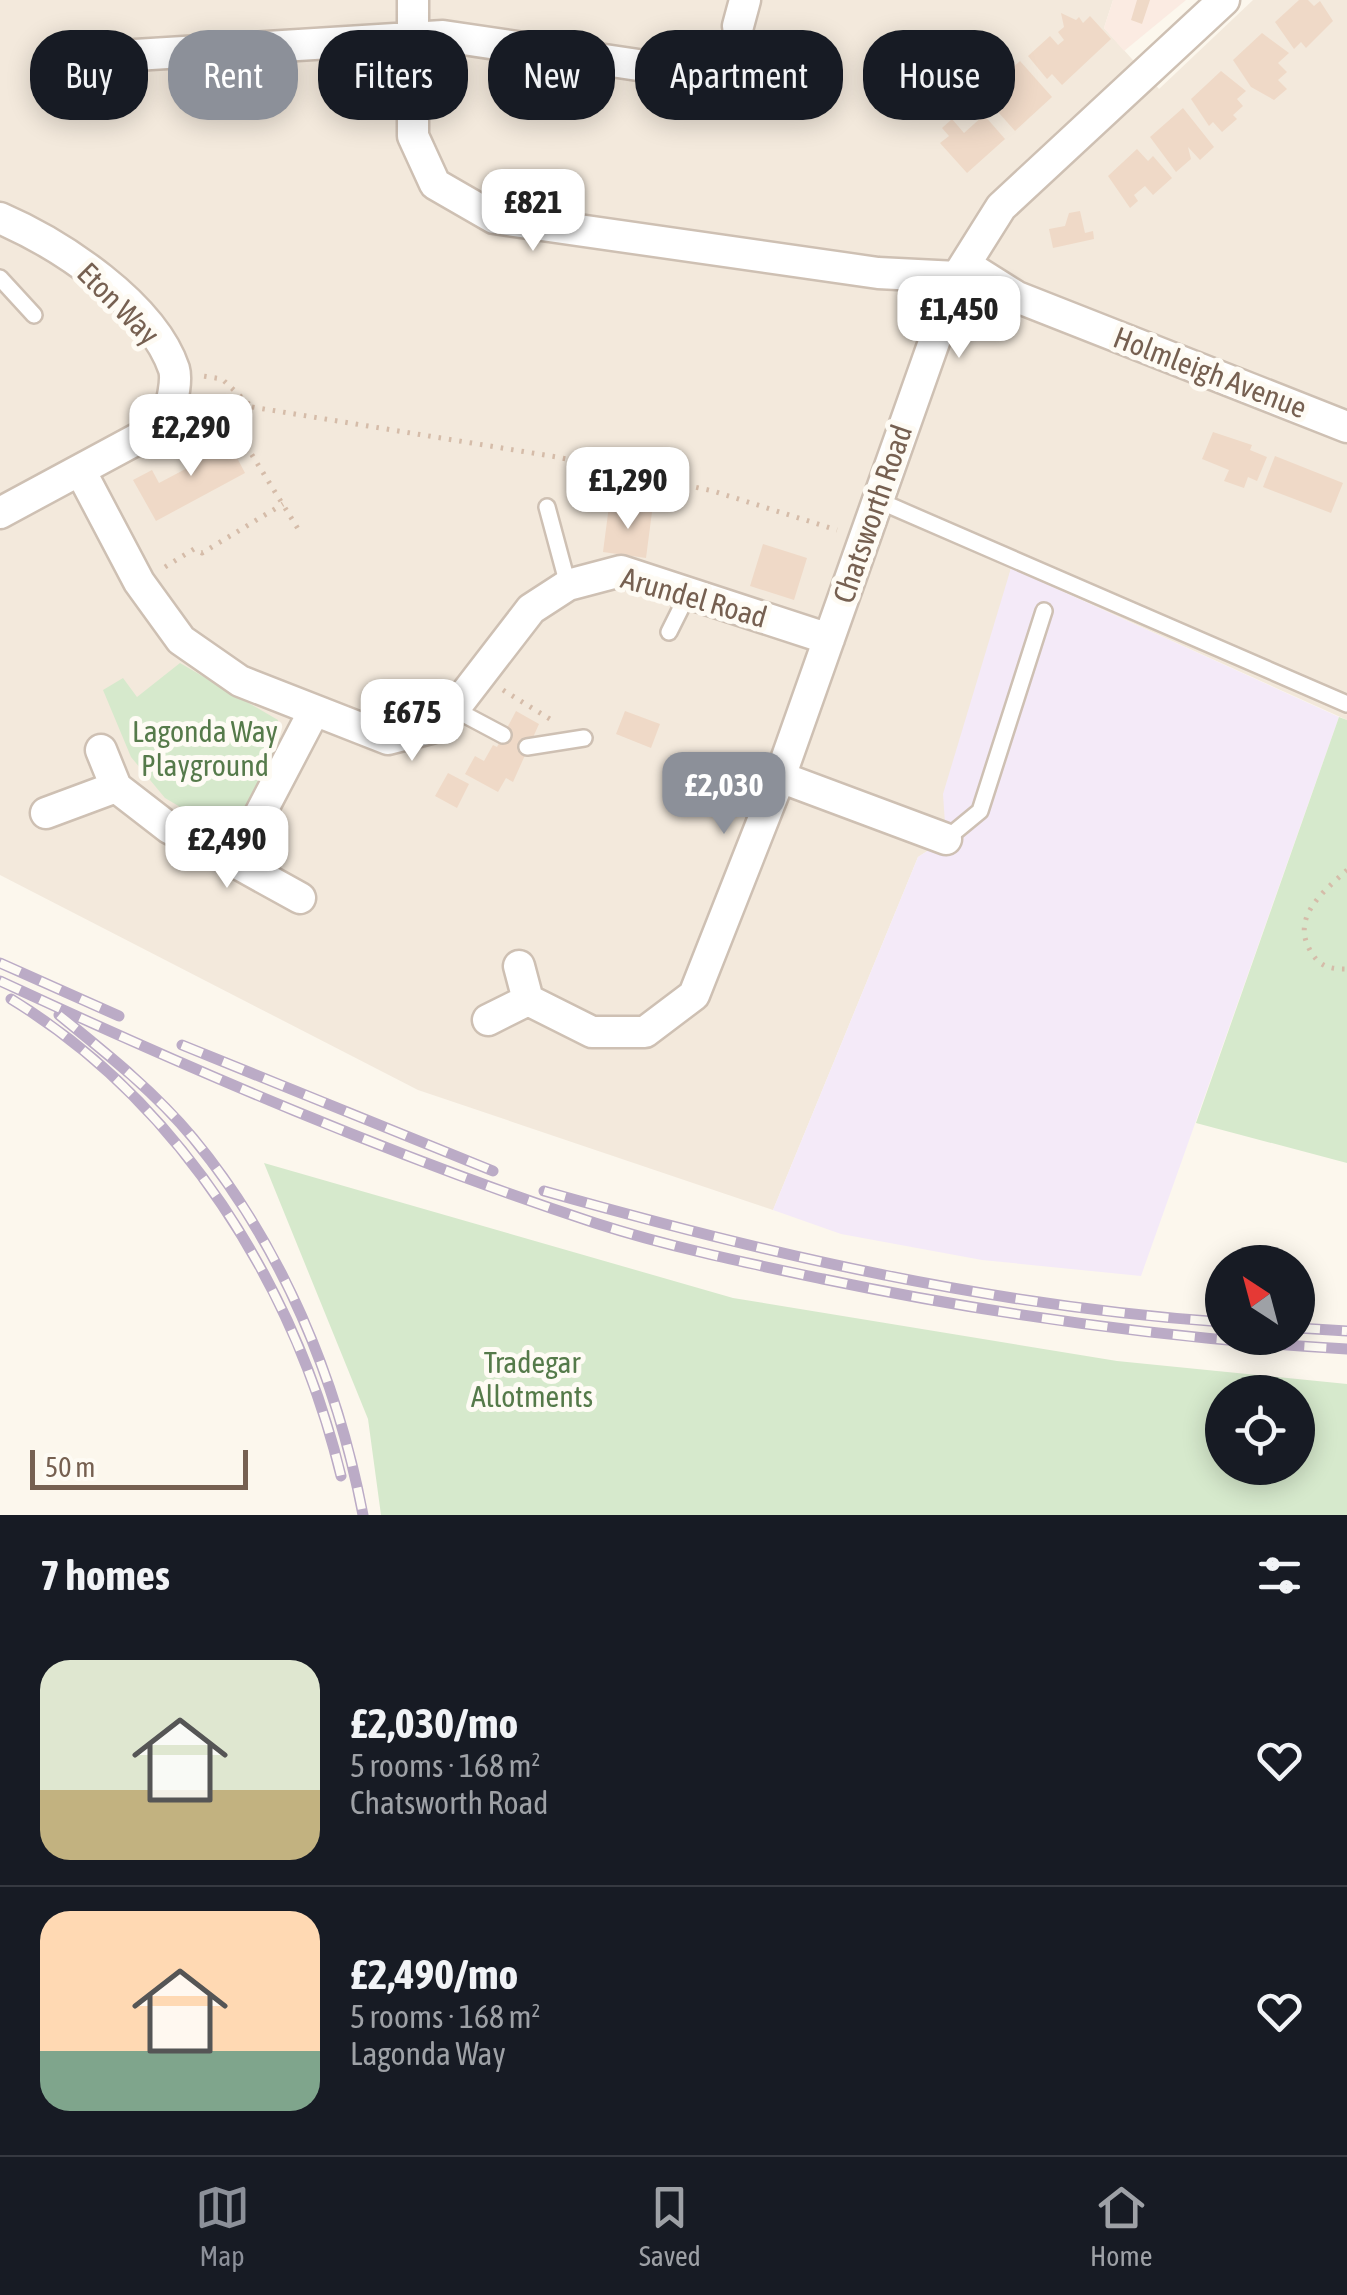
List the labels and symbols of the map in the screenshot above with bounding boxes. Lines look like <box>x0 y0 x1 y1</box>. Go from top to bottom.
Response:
pin: £821 <box>474 169 592 254</box>
street label: Eton Way <box>71 256 166 351</box>
pin: £1,450 <box>878 276 1040 361</box>
street label: Holmleigh Avenue <box>1109 320 1312 424</box>
pin: £2,290 <box>110 394 272 479</box>
street label: Chatsworth Road <box>826 420 918 607</box>
pin: £1,290 <box>547 447 709 532</box>
street label: Arundel Road <box>618 560 771 634</box>
pin: £675 <box>353 679 471 764</box>
park label: Lagonda Way Playground <box>132 714 278 782</box>
pin: £2,030 <box>643 752 805 837</box>
pin: £2,490 <box>146 806 308 891</box>
north arrow <box>1205 1245 1315 1355</box>
park label: Tradegar Allotments <box>471 1345 593 1413</box>
scale bar <box>30 1445 248 1490</box>

